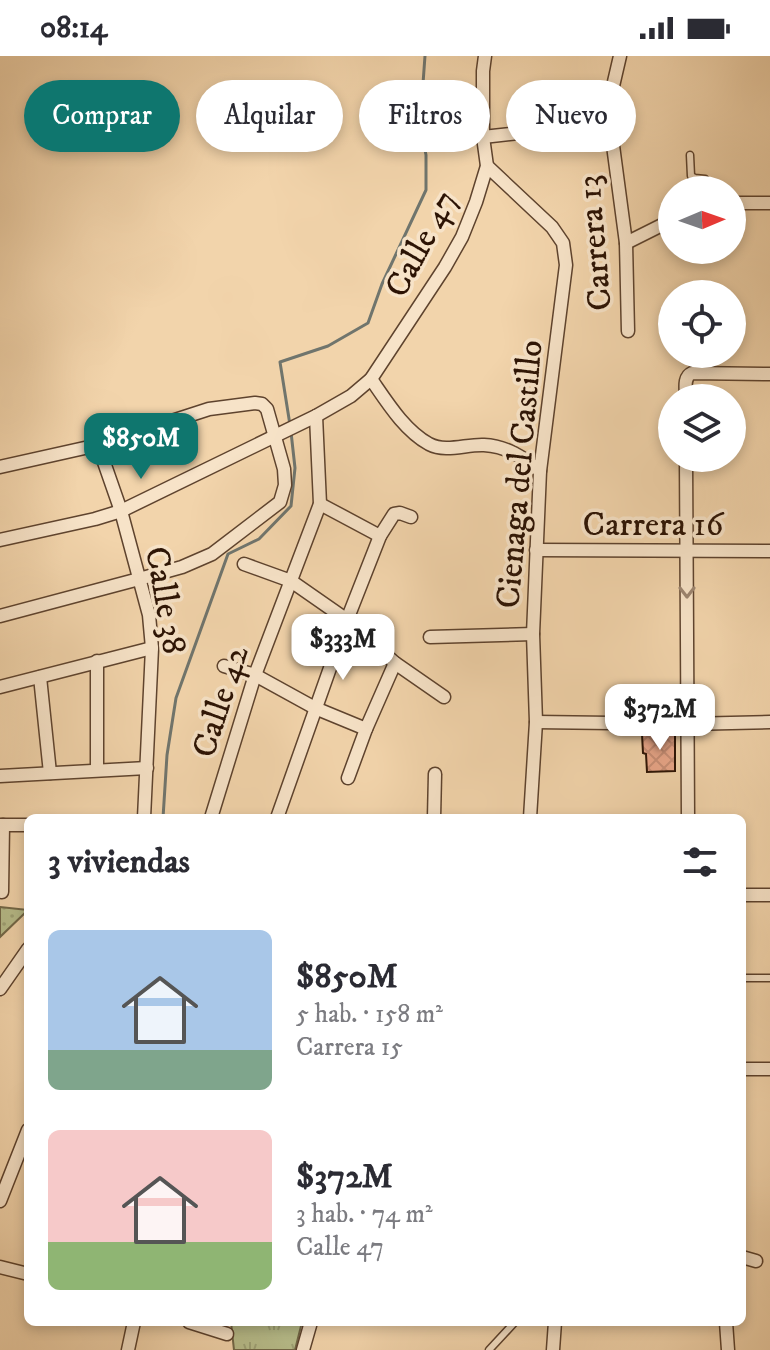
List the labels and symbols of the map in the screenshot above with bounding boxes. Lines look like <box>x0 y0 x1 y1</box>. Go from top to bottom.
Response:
street label: Carrera 13 <box>568 173 622 312</box>
north arrow <box>658 176 746 264</box>
street label: Calle 47 <box>376 183 467 305</box>
street label: Cienaga del Castillo <box>487 338 553 610</box>
pin: $850M <box>85 413 197 481</box>
street label: Carrera 16 <box>583 504 725 546</box>
street label: Calle 38 <box>135 543 195 657</box>
one-way arrow <box>678 586 696 599</box>
pin: $333M <box>287 614 399 682</box>
street label: Calle 42 <box>183 640 259 763</box>
pin: $372M <box>604 684 716 752</box>

